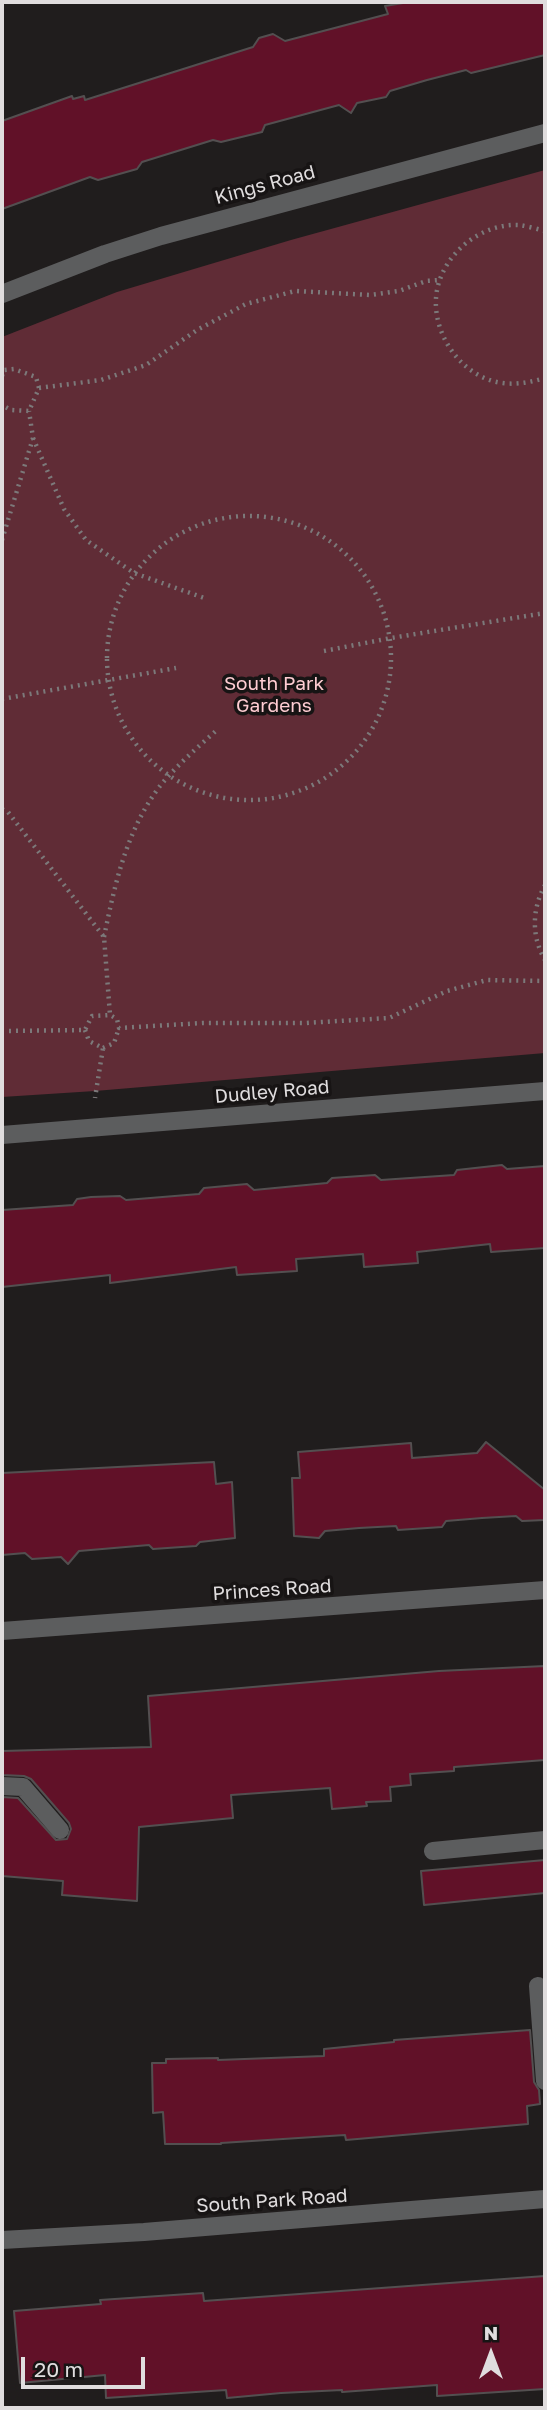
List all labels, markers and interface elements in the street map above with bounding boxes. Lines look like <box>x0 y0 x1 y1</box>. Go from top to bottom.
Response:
street label: Kings Road <box>212 161 318 209</box>
park label: South Park Gardens <box>224 673 324 717</box>
street label: Dudley Road <box>214 1076 330 1108</box>
street label: Princes Road <box>212 1574 332 1606</box>
street label: South Park Road <box>196 2184 348 2218</box>
north arrow <box>456 2319 526 2389</box>
text: N <box>484 2321 498 2344</box>
scale bar <box>24 2344 149 2388</box>
text: 20 m <box>34 2356 83 2382</box>

